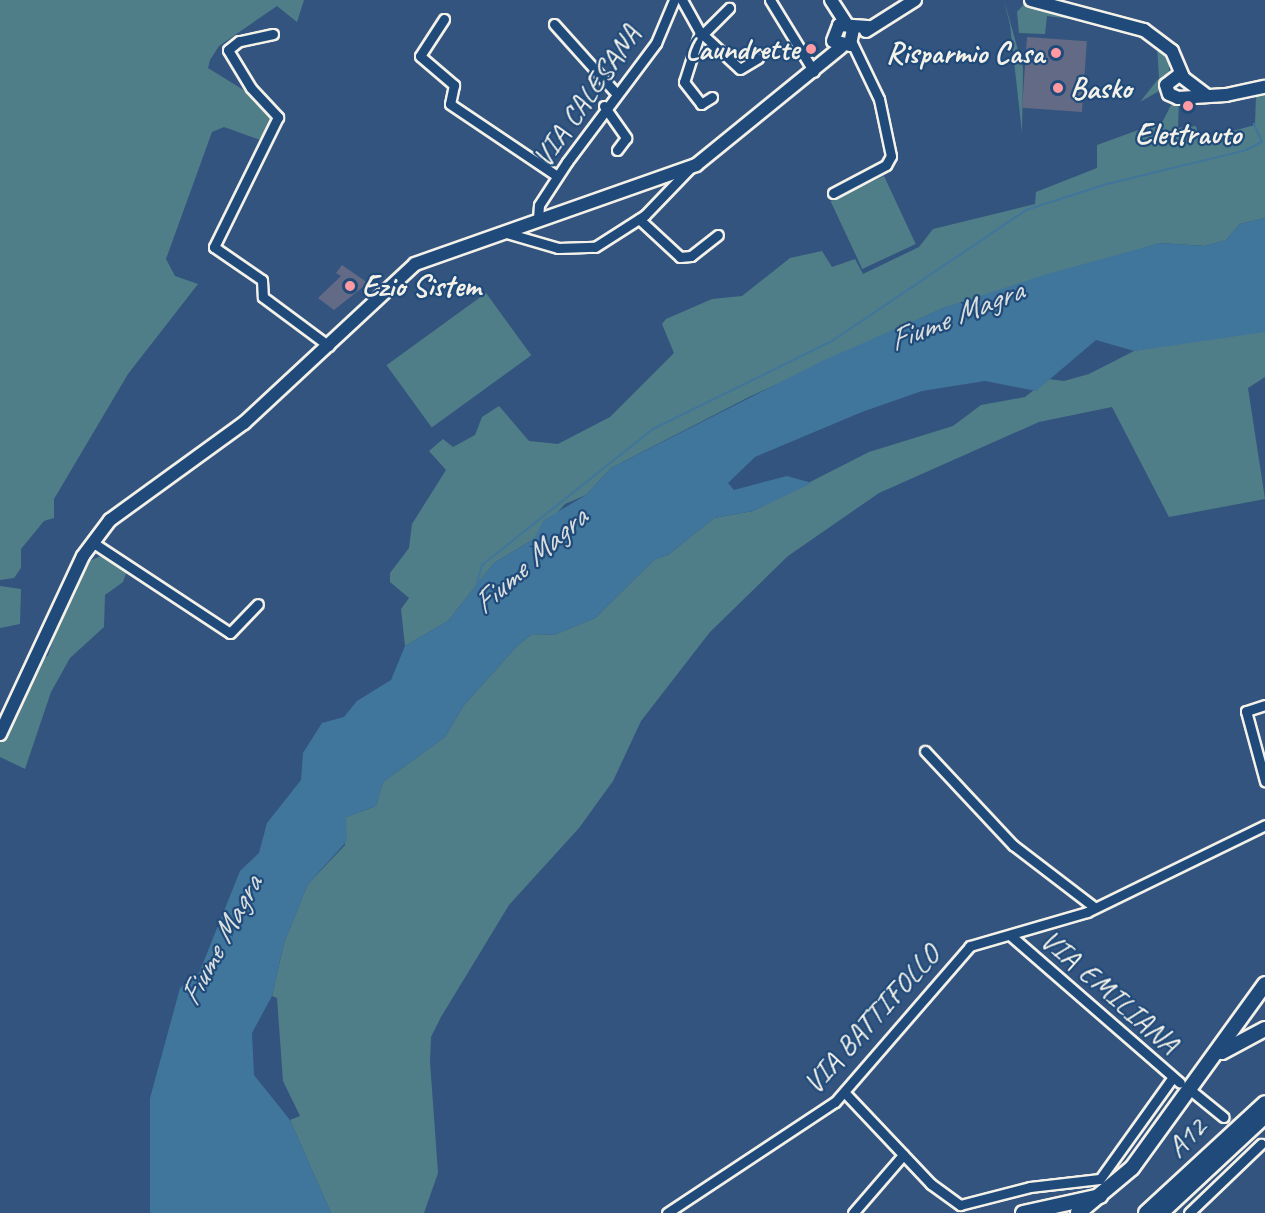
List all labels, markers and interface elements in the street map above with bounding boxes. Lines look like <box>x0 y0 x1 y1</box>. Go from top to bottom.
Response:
street label: VIA CALESANA <box>524 18 648 174</box>
place label: Laundrette <box>685 31 799 67</box>
place label: Risparmio Casa <box>885 35 1044 71</box>
marker: Laundrette <box>804 42 818 56</box>
marker: Risparmio Casa <box>1049 46 1063 60</box>
place label: Basko <box>1070 70 1132 106</box>
marker: Basko <box>1051 81 1065 95</box>
marker: Elettrauto <box>1181 99 1195 113</box>
place label: Elettrauto <box>1135 116 1241 152</box>
place label: Ezio Sistem <box>362 268 481 304</box>
water label: Fiume Magra <box>883 272 1029 360</box>
marker: Ezio Sistem <box>343 279 357 293</box>
water label: Fiume Magra <box>465 499 595 623</box>
water label: Fiume Magra <box>171 870 271 1012</box>
street label: VIA EMILIANA <box>1034 922 1186 1060</box>
street label: VIA BATTIFOLLO <box>796 939 946 1099</box>
street label: A12 <box>1158 1109 1214 1165</box>

